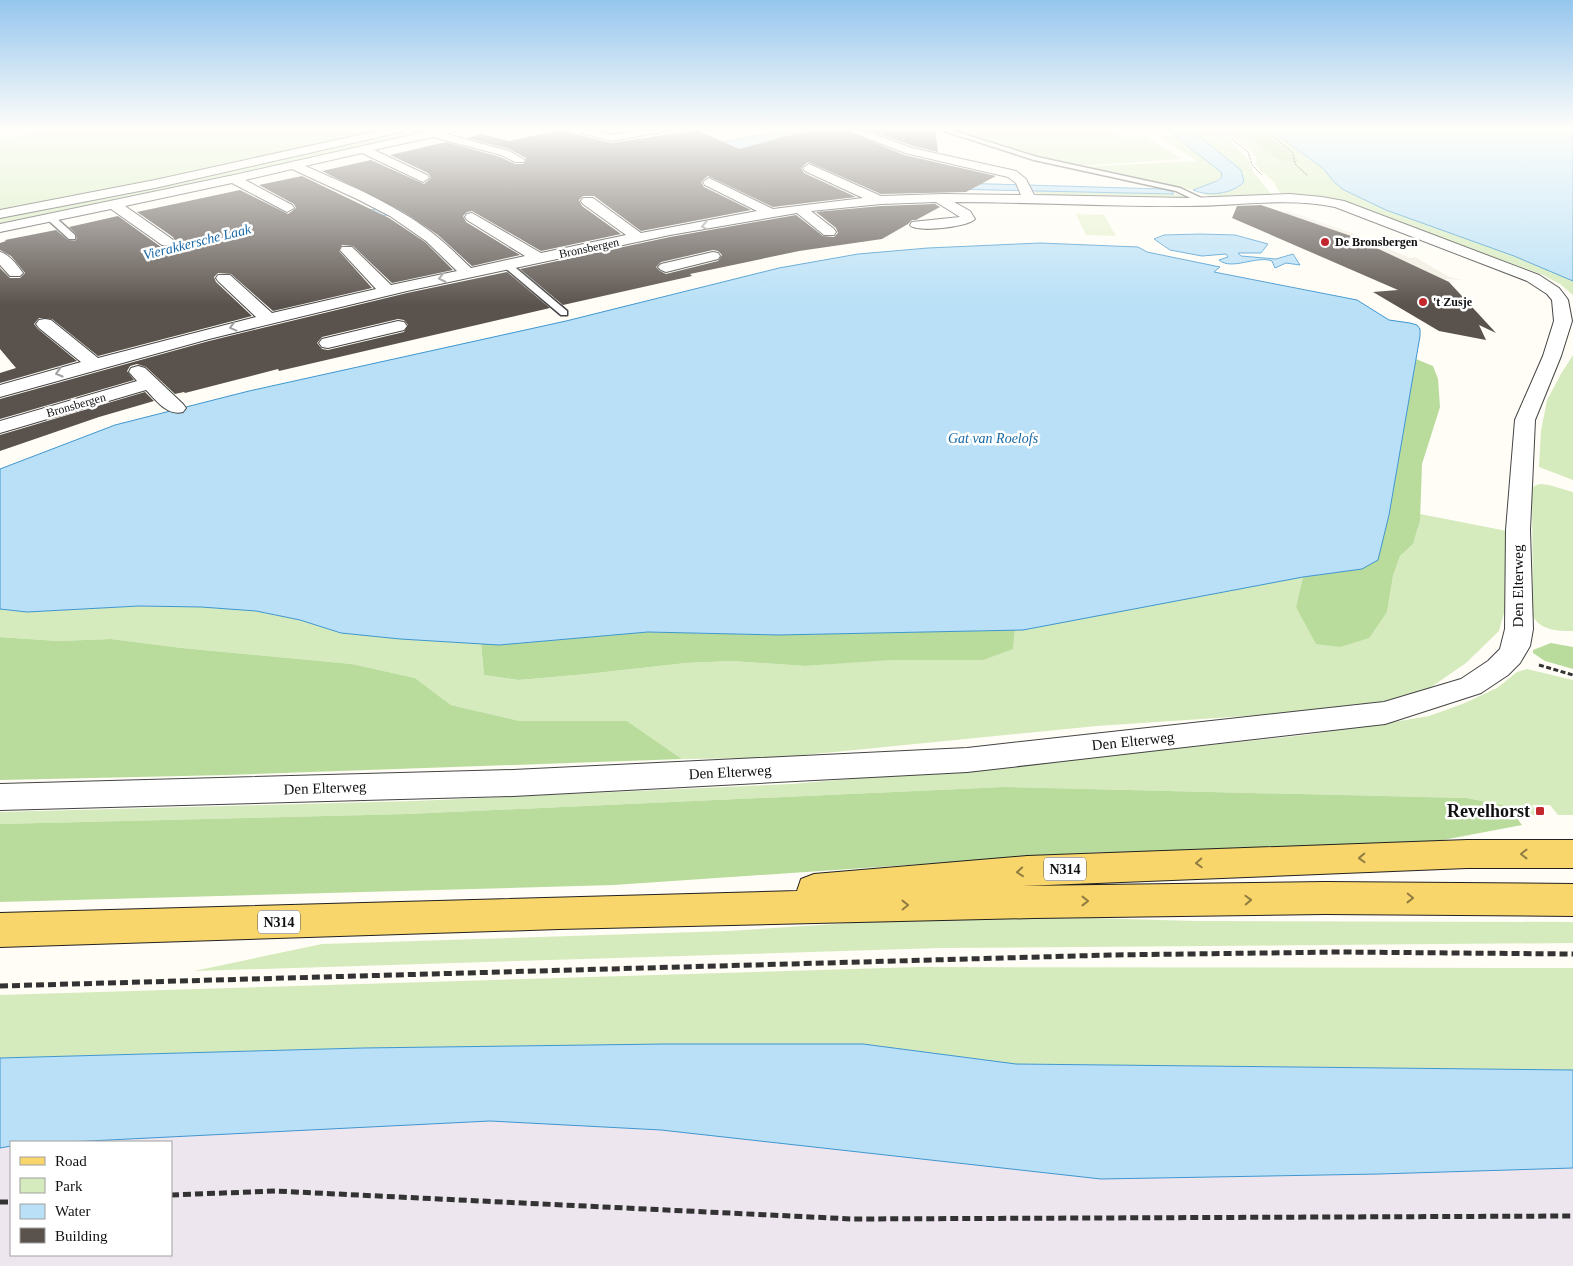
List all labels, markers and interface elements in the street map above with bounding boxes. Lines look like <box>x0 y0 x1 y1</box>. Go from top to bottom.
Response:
one-way arrow <box>700 220 709 231</box>
water label: Vierakkersche Laak <box>142 221 253 263</box>
street label: Bronsbergen <box>558 235 620 261</box>
place label: De Bronsbergen <box>1335 235 1418 249</box>
marker: De Bronsbergen <box>1319 236 1331 248</box>
one-way arrow <box>438 272 447 283</box>
place label: 't Zusje <box>1433 295 1473 309</box>
marker: 't Zusje <box>1417 296 1429 308</box>
one-way arrow <box>228 321 237 332</box>
one-way arrow <box>56 368 64 378</box>
street label: Bronsbergen <box>45 390 107 420</box>
water label: Gat van Roelofs <box>948 431 1039 446</box>
street label: Den Elterweg <box>1510 544 1526 627</box>
street label: Den Elterweg <box>1091 729 1176 753</box>
street label: Den Elterweg <box>688 762 772 782</box>
street label: Den Elterweg <box>283 779 367 797</box>
place label: Revelhorst <box>1447 801 1530 821</box>
marker: Revelhorst <box>1534 805 1546 817</box>
one-way arrow <box>1520 849 1528 859</box>
one-way arrow <box>1358 852 1366 863</box>
road number: N314 <box>1044 858 1086 881</box>
one-way arrow <box>1195 858 1203 869</box>
one-way arrow <box>1015 866 1023 877</box>
one-way arrow <box>1406 893 1414 903</box>
one-way arrow <box>1244 894 1252 905</box>
one-way arrow <box>1082 896 1089 906</box>
one-way arrow <box>901 899 909 910</box>
road number: N314 <box>258 910 300 934</box>
legend <box>10 1141 172 1256</box>
text: Road <box>55 1153 87 1169</box>
text: Park <box>55 1178 83 1194</box>
text: Water <box>55 1203 90 1219</box>
text: Building <box>55 1228 108 1244</box>

